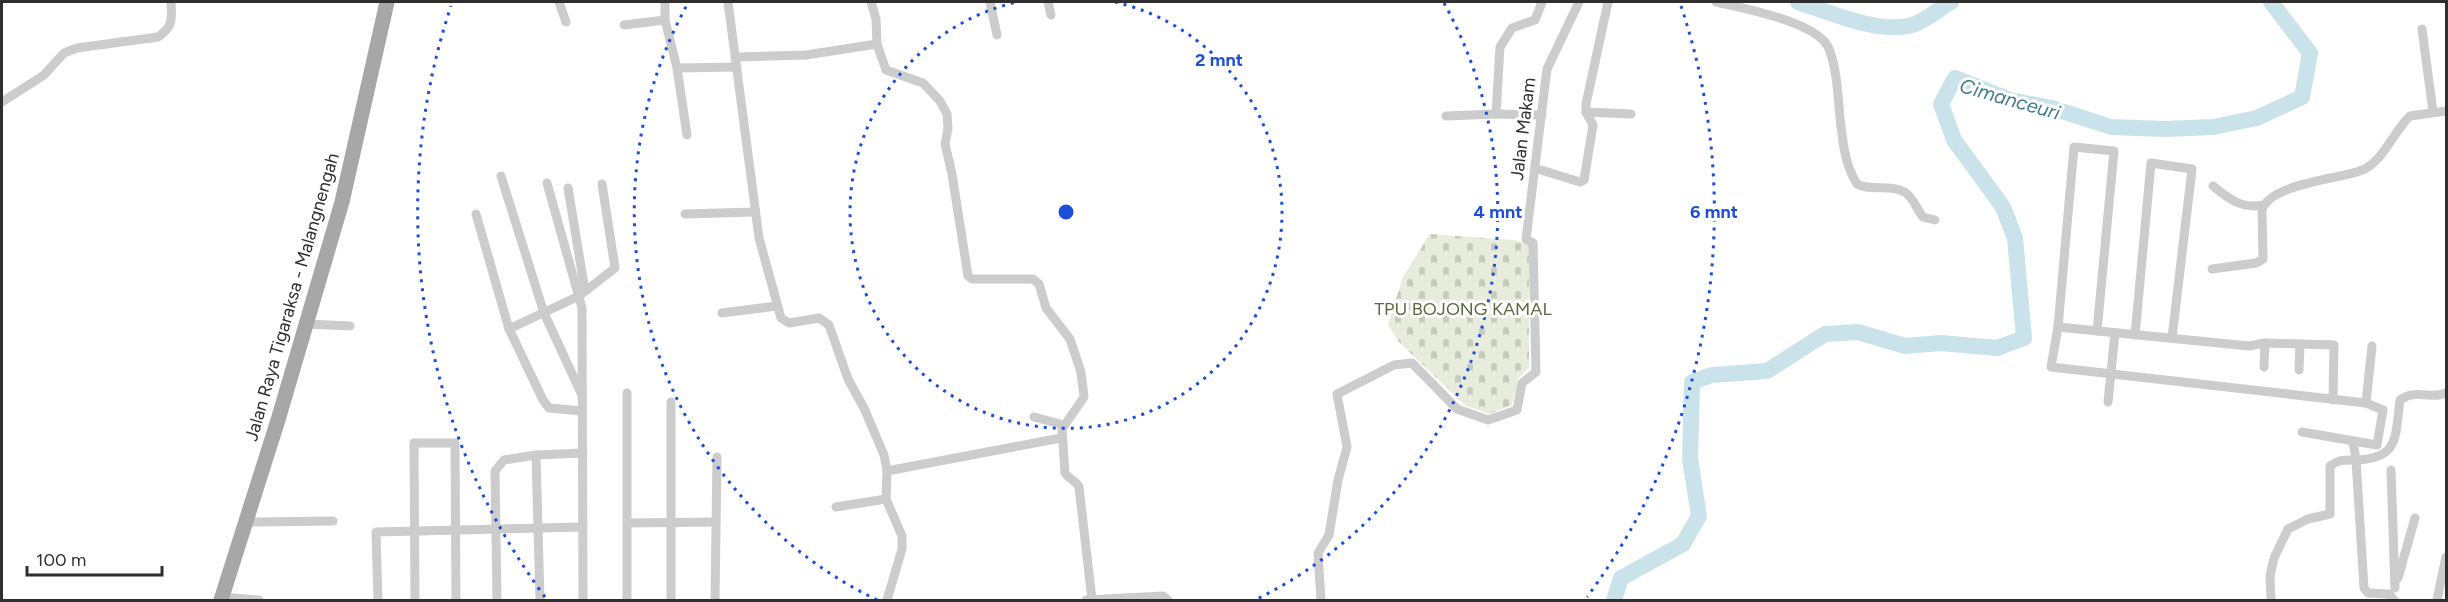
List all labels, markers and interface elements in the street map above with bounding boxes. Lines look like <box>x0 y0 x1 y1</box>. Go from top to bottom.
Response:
text: 2 mnt <box>1195 49 1243 71</box>
water label: Cimanceuri <box>1957 73 2063 125</box>
street label: Jalan Makam <box>1506 76 1540 182</box>
street label: Jalan Raya Tigaraksa - Malangnengah <box>240 150 344 444</box>
text: 4 mnt <box>1474 201 1522 223</box>
text: 6 mnt <box>1690 201 1738 223</box>
centre of rings <box>1056 202 1076 222</box>
park label: TPU BOJONG KAMAL <box>1374 298 1553 320</box>
scale bar <box>27 539 162 577</box>
text: 100 m <box>36 549 86 571</box>

